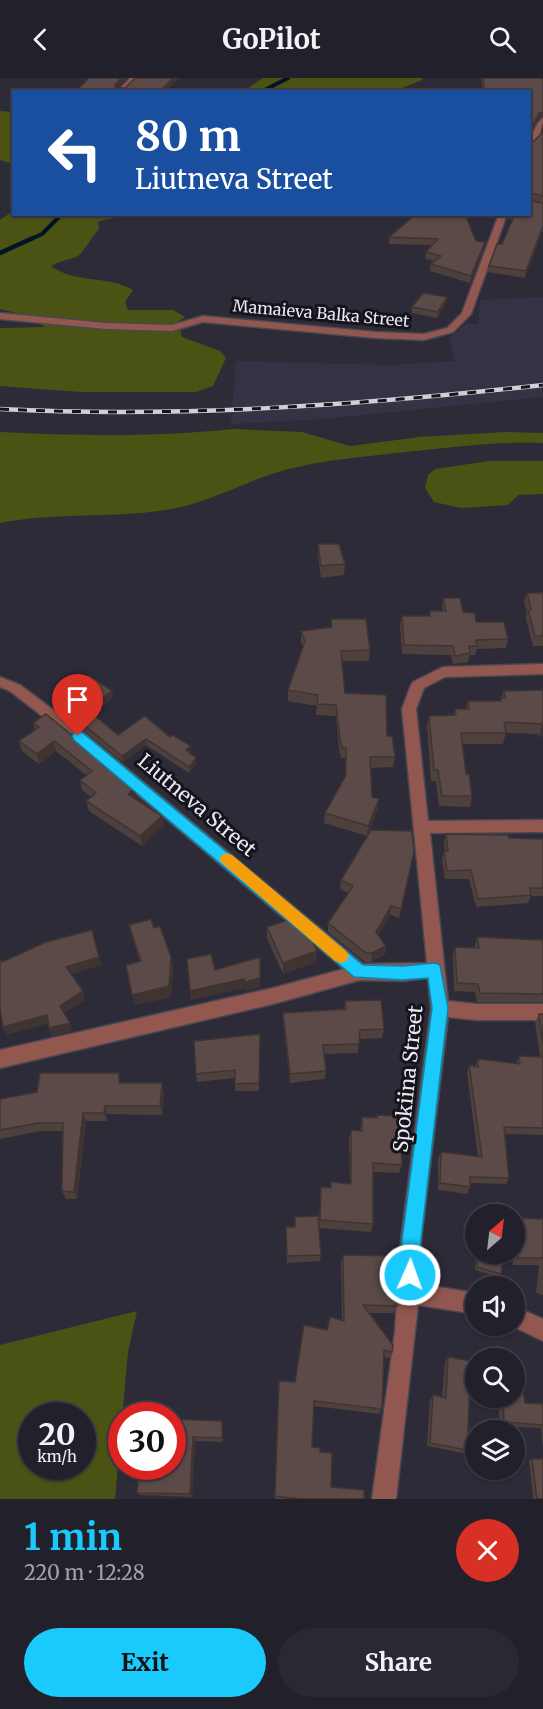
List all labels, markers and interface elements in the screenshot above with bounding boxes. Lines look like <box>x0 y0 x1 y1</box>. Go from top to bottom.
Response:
text: GoPilot <box>222 22 321 56</box>
icon: back <box>24 23 57 56</box>
icon: search <box>486 23 519 56</box>
text: 80 m <box>135 110 241 162</box>
icon: left <box>36 114 114 192</box>
text: Liutneva Street <box>135 162 333 196</box>
street label: Mamaieva Balka Street <box>232 295 411 331</box>
pin <box>52 674 103 736</box>
icon: arrive <box>61 683 94 716</box>
street label: Liutneva Street <box>133 748 262 861</box>
street label: Spokiina Street <box>387 1004 428 1154</box>
north arrow <box>465 1204 525 1264</box>
map controls <box>465 1204 525 1480</box>
position arrow <box>378 1243 442 1307</box>
button: sound <box>465 1276 525 1336</box>
button: search <box>465 1348 525 1408</box>
speed limit sign: 30 <box>108 1402 186 1480</box>
text: 20 <box>38 1415 76 1453</box>
button: layers <box>465 1420 525 1480</box>
text: km/h <box>37 1447 77 1466</box>
text: 1 min <box>24 1515 122 1560</box>
button: close <box>456 1519 519 1582</box>
text: 220 m · 12:28 <box>24 1560 145 1585</box>
button: Exit <box>24 1628 266 1697</box>
button: Share <box>278 1628 519 1697</box>

